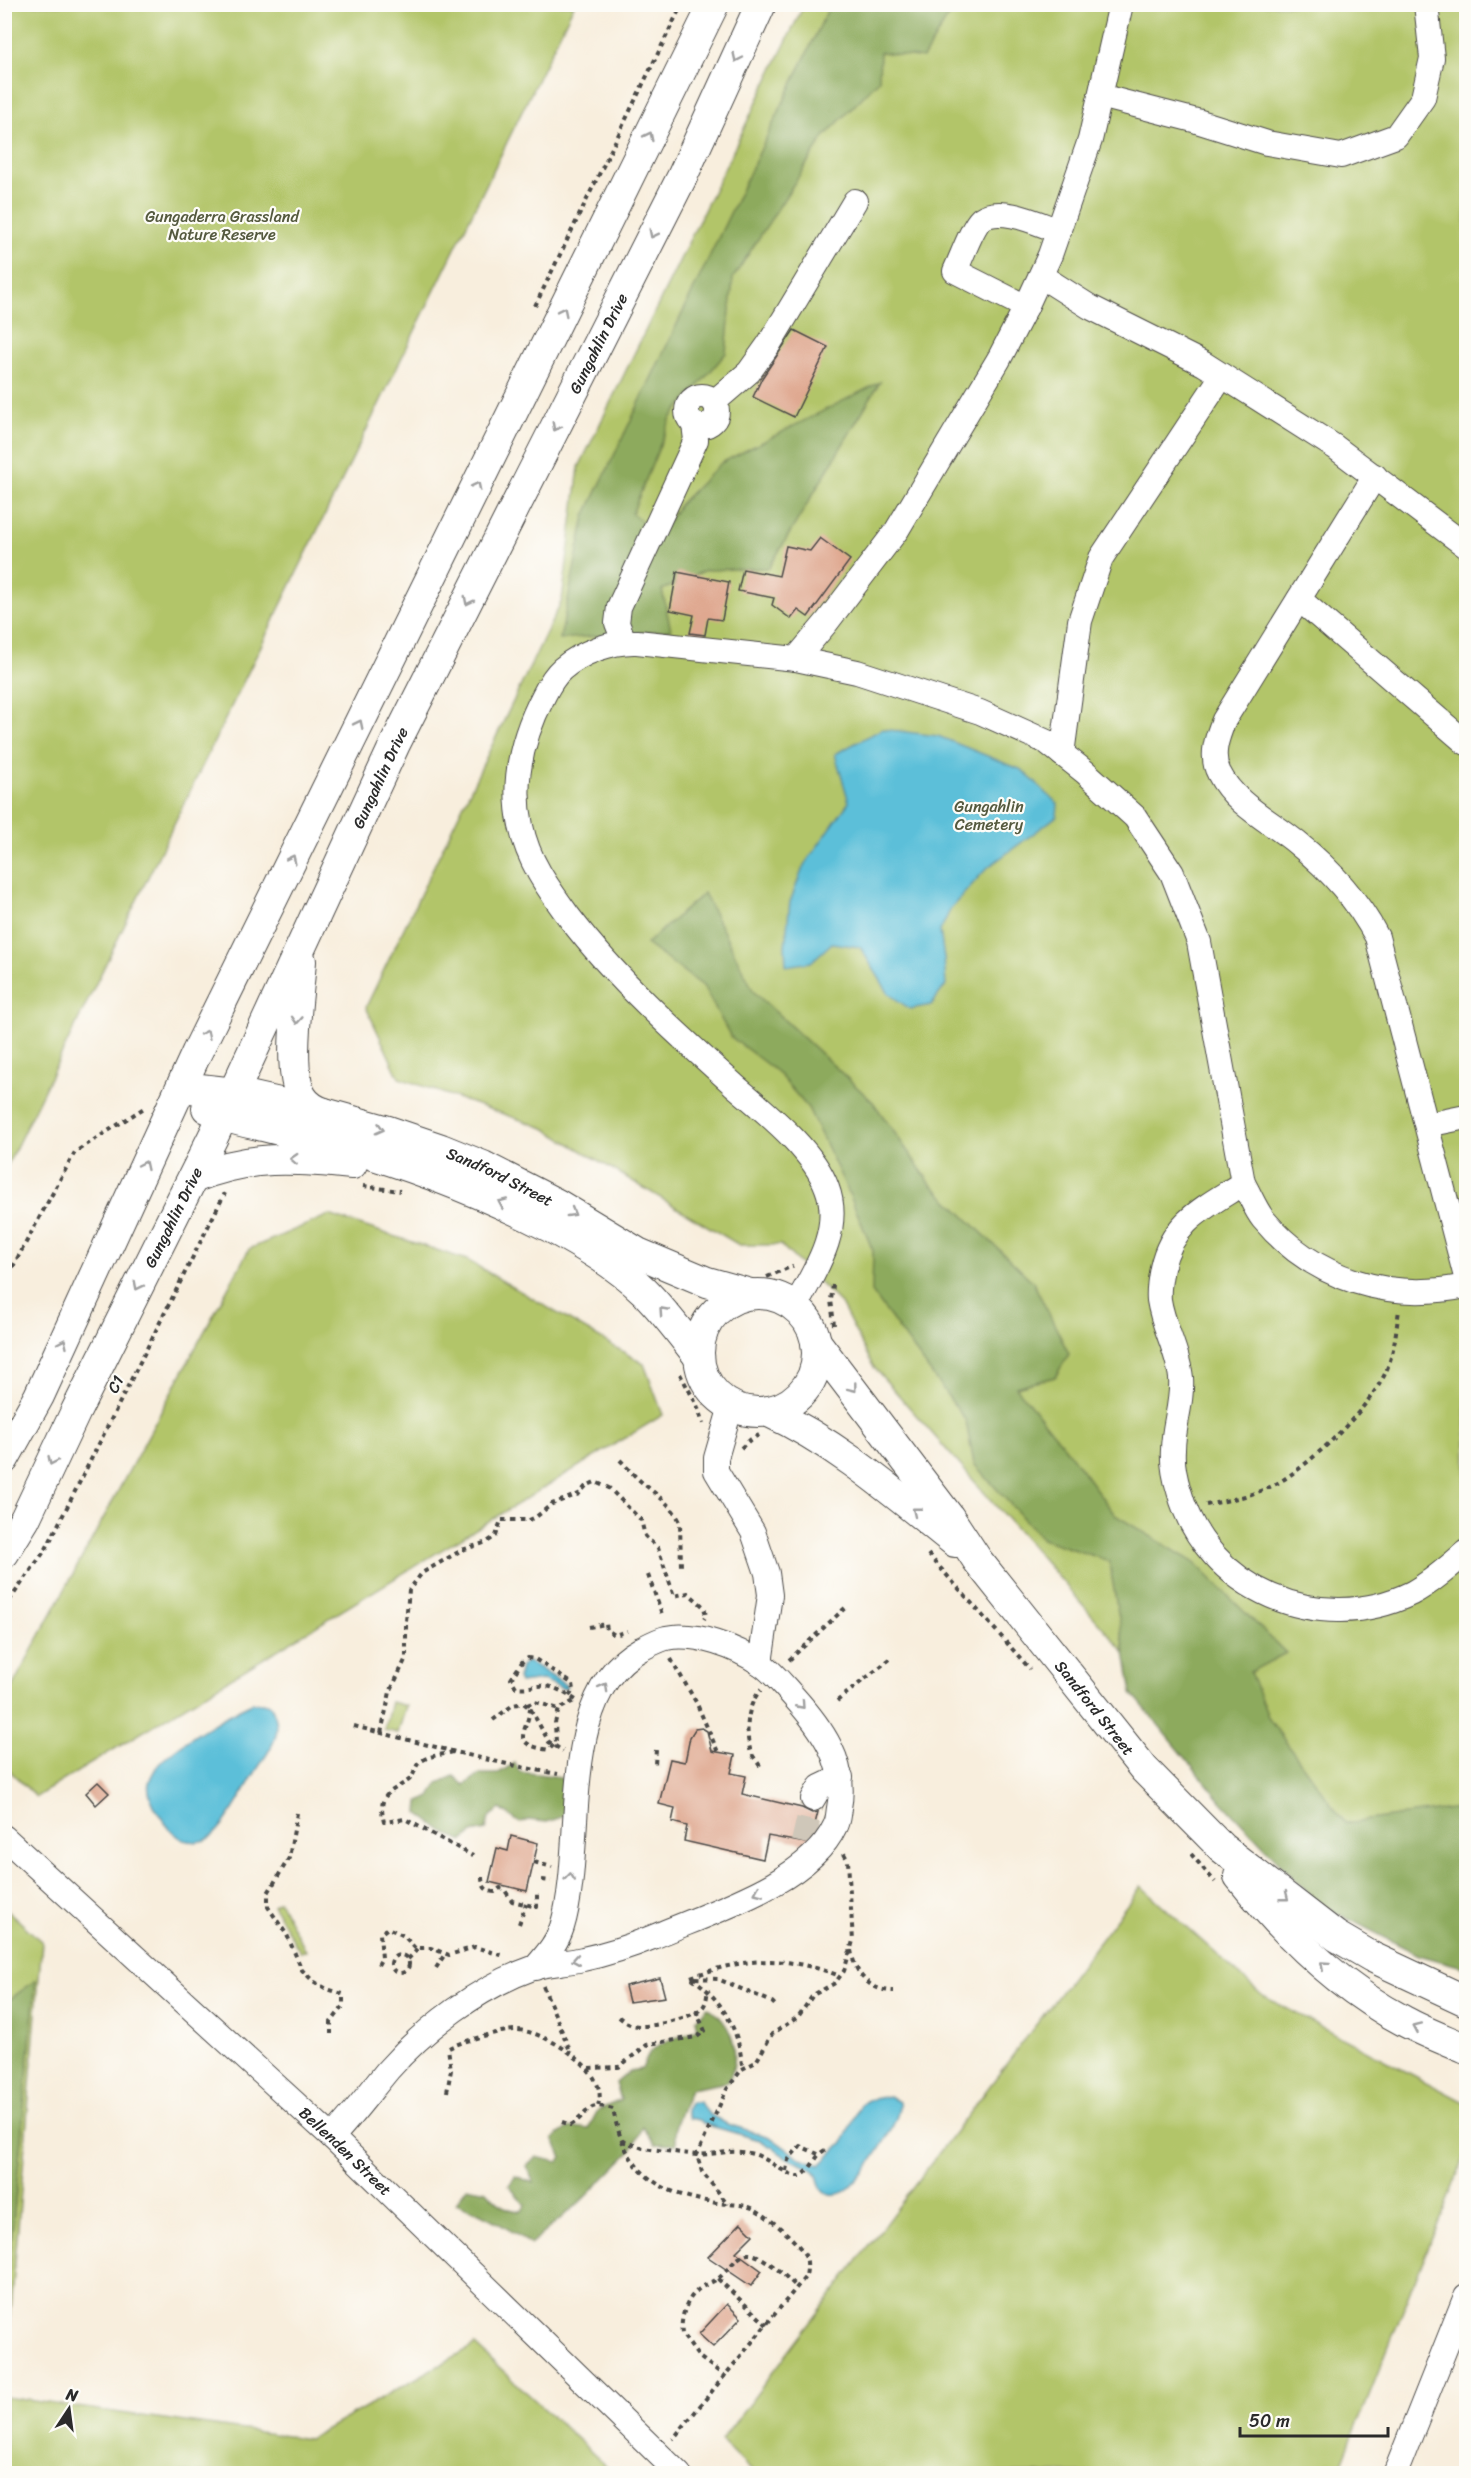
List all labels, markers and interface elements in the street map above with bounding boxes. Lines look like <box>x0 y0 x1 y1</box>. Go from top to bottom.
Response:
one-way arrow <box>732 51 744 62</box>
one-way arrow <box>642 131 654 142</box>
park label: Gungaderra Grassland Nature Reserve <box>145 202 300 249</box>
one-way arrow <box>649 228 661 239</box>
street label: Gungahlin Drive <box>561 288 636 399</box>
one-way arrow <box>555 306 567 317</box>
one-way arrow <box>552 420 563 431</box>
one-way arrow <box>469 481 481 492</box>
one-way arrow <box>464 594 475 605</box>
one-way arrow <box>351 720 363 731</box>
street label: Gungahlin Drive <box>344 722 417 834</box>
park label: Gungahlin Cemetery <box>954 792 1024 839</box>
one-way arrow <box>285 854 297 865</box>
one-way arrow <box>291 1015 304 1024</box>
one-way arrow <box>199 1030 210 1040</box>
one-way arrow <box>375 1122 385 1134</box>
street label: Sandford Street <box>442 1139 558 1215</box>
one-way arrow <box>289 1152 298 1165</box>
one-way arrow <box>137 1161 149 1172</box>
street label: Gungahlin Drive <box>136 1162 211 1273</box>
one-way arrow <box>498 1198 509 1210</box>
one-way arrow <box>566 1205 576 1217</box>
one-way arrow <box>134 1280 146 1291</box>
one-way arrow <box>659 1307 670 1318</box>
one-way arrow <box>56 1338 68 1349</box>
street label: C1 <box>99 1370 132 1398</box>
one-way arrow <box>845 1381 856 1392</box>
one-way arrow <box>48 1455 60 1466</box>
one-way arrow <box>912 1507 923 1518</box>
street label: Sandford Street <box>1047 1653 1142 1762</box>
one-way arrow <box>597 1682 609 1693</box>
one-way arrow <box>794 1698 805 1709</box>
one-way arrow <box>563 1872 576 1881</box>
one-way arrow <box>753 1885 764 1897</box>
one-way arrow <box>1278 1889 1289 1900</box>
one-way arrow <box>571 1953 581 1966</box>
one-way arrow <box>1319 1961 1330 1972</box>
one-way arrow <box>1412 2022 1423 2034</box>
street label: Bellenden Street <box>292 2099 399 2203</box>
north arrow <box>39 2379 99 2439</box>
text: N <box>63 2379 82 2410</box>
scale bar <box>1240 2400 1388 2438</box>
text: 50 m <box>1249 2405 1290 2437</box>

